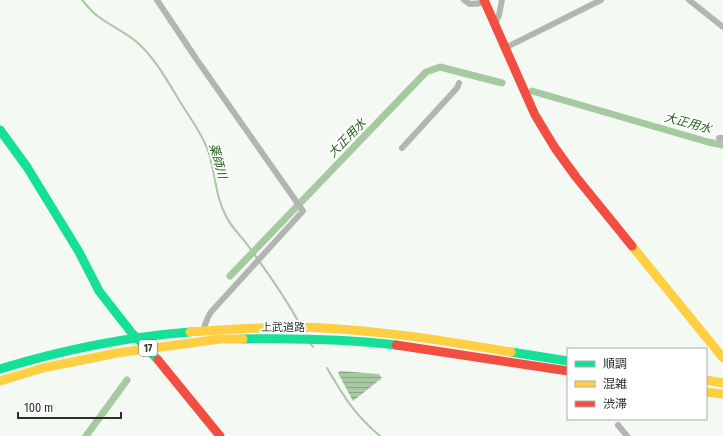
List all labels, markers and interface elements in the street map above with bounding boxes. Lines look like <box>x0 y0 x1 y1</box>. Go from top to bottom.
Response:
water label: 大正用水 <box>663 110 715 136</box>
water label: 大正用水 <box>325 114 370 160</box>
water label: 薬師川 <box>207 142 230 182</box>
street label: 上武道路 <box>261 321 305 334</box>
road number: 17 <box>139 340 157 356</box>
legend <box>567 348 707 420</box>
text: 順調 <box>603 357 627 371</box>
text: 混雑 <box>603 377 627 391</box>
scale bar <box>18 394 121 420</box>
text: 渋滞 <box>603 397 627 411</box>
text: 100 m <box>24 401 53 415</box>

